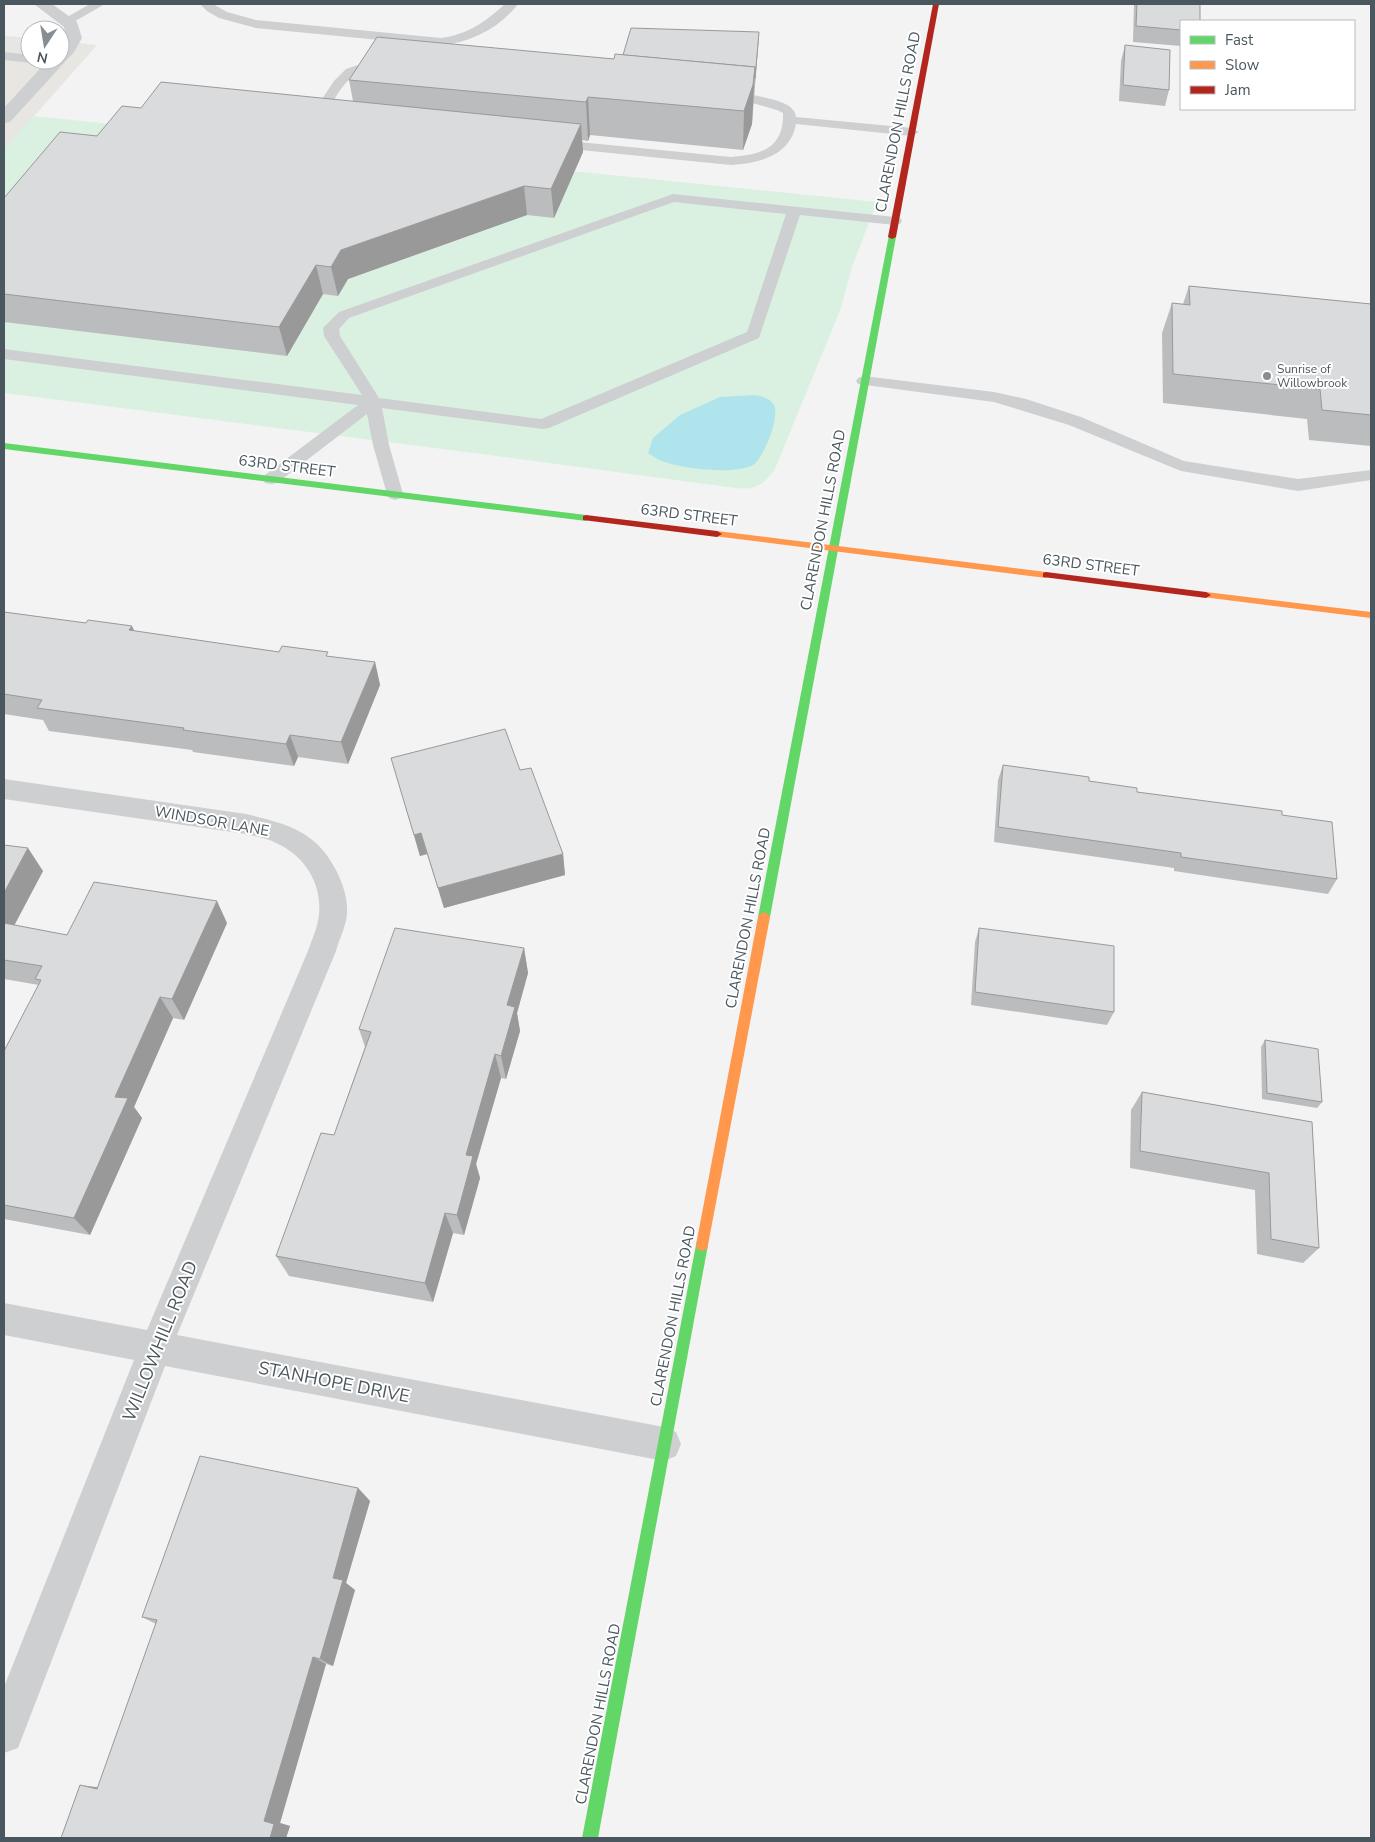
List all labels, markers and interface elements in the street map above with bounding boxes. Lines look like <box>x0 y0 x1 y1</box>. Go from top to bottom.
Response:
north arrow <box>20 20 70 70</box>
legend <box>1180 20 1355 110</box>
street label: CLARENDON HILLS ROAD <box>871 30 925 214</box>
text: Fast <box>1225 30 1254 50</box>
text: N <box>35 47 50 68</box>
text: Slow <box>1225 55 1260 75</box>
text: Jam <box>1224 80 1251 100</box>
place label: Sunrise of Willowbrook <box>1277 361 1348 391</box>
marker: Sunrise of Willowbrook <box>1261 370 1273 382</box>
street label: CLARENDON HILLS ROAD <box>796 428 850 612</box>
street label: 63RD STREET <box>237 450 337 482</box>
street label: 63RD STREET <box>639 499 739 531</box>
street label: 63RD STREET <box>1041 549 1141 581</box>
street label: WINDSOR LANE <box>153 801 271 841</box>
street label: CLARENDON HILLS ROAD <box>721 826 775 1010</box>
street label: CLARENDON HILLS ROAD <box>646 1224 700 1408</box>
street label: WILLOWHILL ROAD <box>117 1257 203 1425</box>
street label: STANHOPE DRIVE <box>256 1356 412 1408</box>
street label: CLARENDON HILLS ROAD <box>571 1622 625 1806</box>

